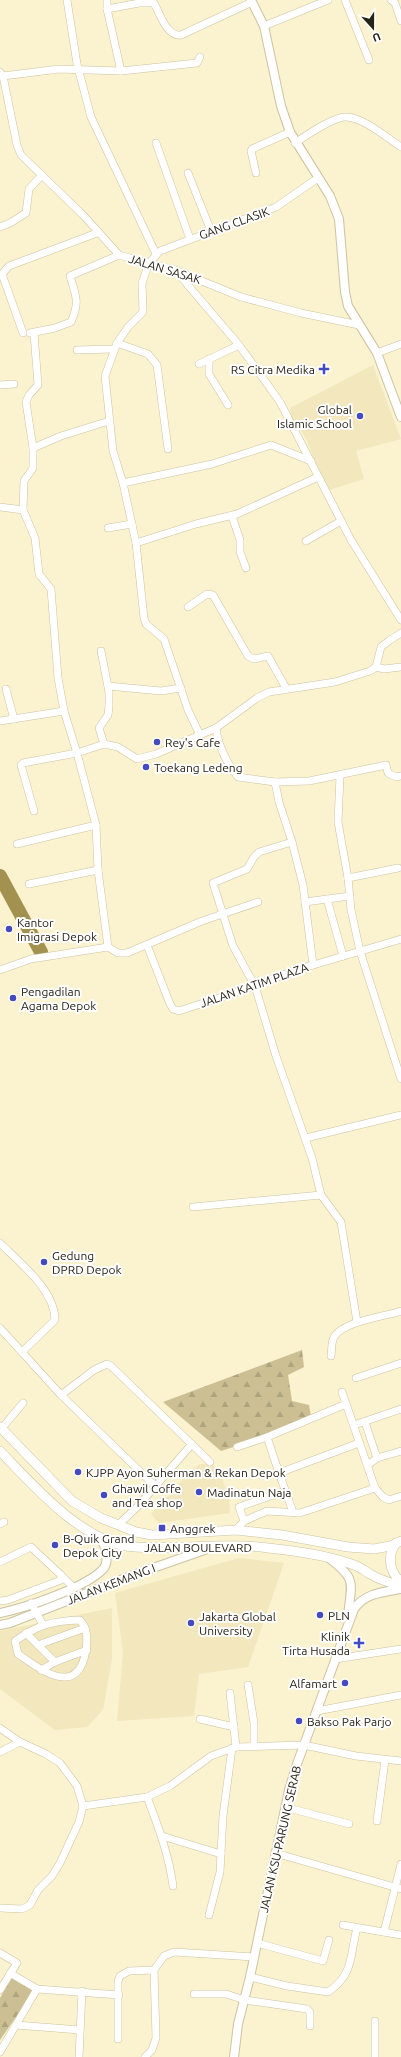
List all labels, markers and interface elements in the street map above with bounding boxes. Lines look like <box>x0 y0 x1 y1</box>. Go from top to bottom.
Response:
north arrow <box>353 8 393 48</box>
text: U <box>371 30 382 44</box>
street label: GANG CLASIK <box>197 204 271 242</box>
street label: JALAN SASAK <box>127 252 203 286</box>
place label: RS Citra Medika <box>231 363 315 376</box>
marker: RS Citra Medika <box>318 363 330 375</box>
place label: Global Islamic School <box>277 403 352 430</box>
marker: Global Islamic School <box>355 411 365 421</box>
place label: Rey's Cafe <box>165 736 220 749</box>
marker: Rey's Cafe <box>152 737 162 747</box>
place label: Toekang Ledeng <box>154 761 243 774</box>
marker: Toekang Ledeng <box>141 762 151 772</box>
place label: Kantor Imigrasi Depok <box>17 916 97 943</box>
marker: Kantor Imigrasi Depok <box>4 924 14 934</box>
street label: JALAN KATIM PLAZA <box>198 960 310 1010</box>
place label: Pengadilan Agama Depok <box>21 985 96 1012</box>
marker: Pengadilan Agama Depok <box>8 993 18 1003</box>
place label: Gedung DPRD Depok <box>52 1249 122 1276</box>
marker: Gedung DPRD Depok <box>39 1257 49 1267</box>
place label: KJPP Ayon Suherman & Rekan Depok <box>86 1466 286 1479</box>
marker: KJPP Ayon Suherman & Rekan Depok <box>73 1467 83 1477</box>
place label: Ghawil Coffe and Tea shop <box>112 1482 183 1509</box>
place label: Madinatun Naja <box>207 1486 292 1499</box>
marker: Madinatun Naja <box>194 1487 204 1497</box>
marker: Ghawil Coffe and Tea shop <box>99 1490 109 1500</box>
place label: Anggrek <box>170 1522 216 1535</box>
marker: Anggrek <box>157 1523 167 1533</box>
place label: B-Quik Grand Depok City <box>63 1532 135 1559</box>
marker: B-Quik Grand Depok City <box>50 1540 60 1550</box>
street label: JALAN BOULEVARD <box>144 1541 252 1554</box>
street label: JALAN KEMANG I <box>65 1561 157 1607</box>
place label: PLN <box>328 1609 350 1622</box>
place label: Jakarta Global University <box>199 1610 276 1637</box>
marker: PLN <box>315 1610 325 1620</box>
marker: Jakarta Global University <box>186 1618 196 1628</box>
place label: Klinik Tirta Husada <box>282 1630 350 1657</box>
marker: Klinik Tirta Husada <box>353 1637 365 1649</box>
place label: Alfamart <box>290 1677 337 1690</box>
marker: Alfamart <box>340 1678 350 1688</box>
place label: Bakso Pak Parjo <box>307 1715 392 1728</box>
marker: Bakso Pak Parjo <box>294 1716 304 1726</box>
street label: JALAN KSU-PARUNG SERAB <box>257 1764 303 1914</box>

